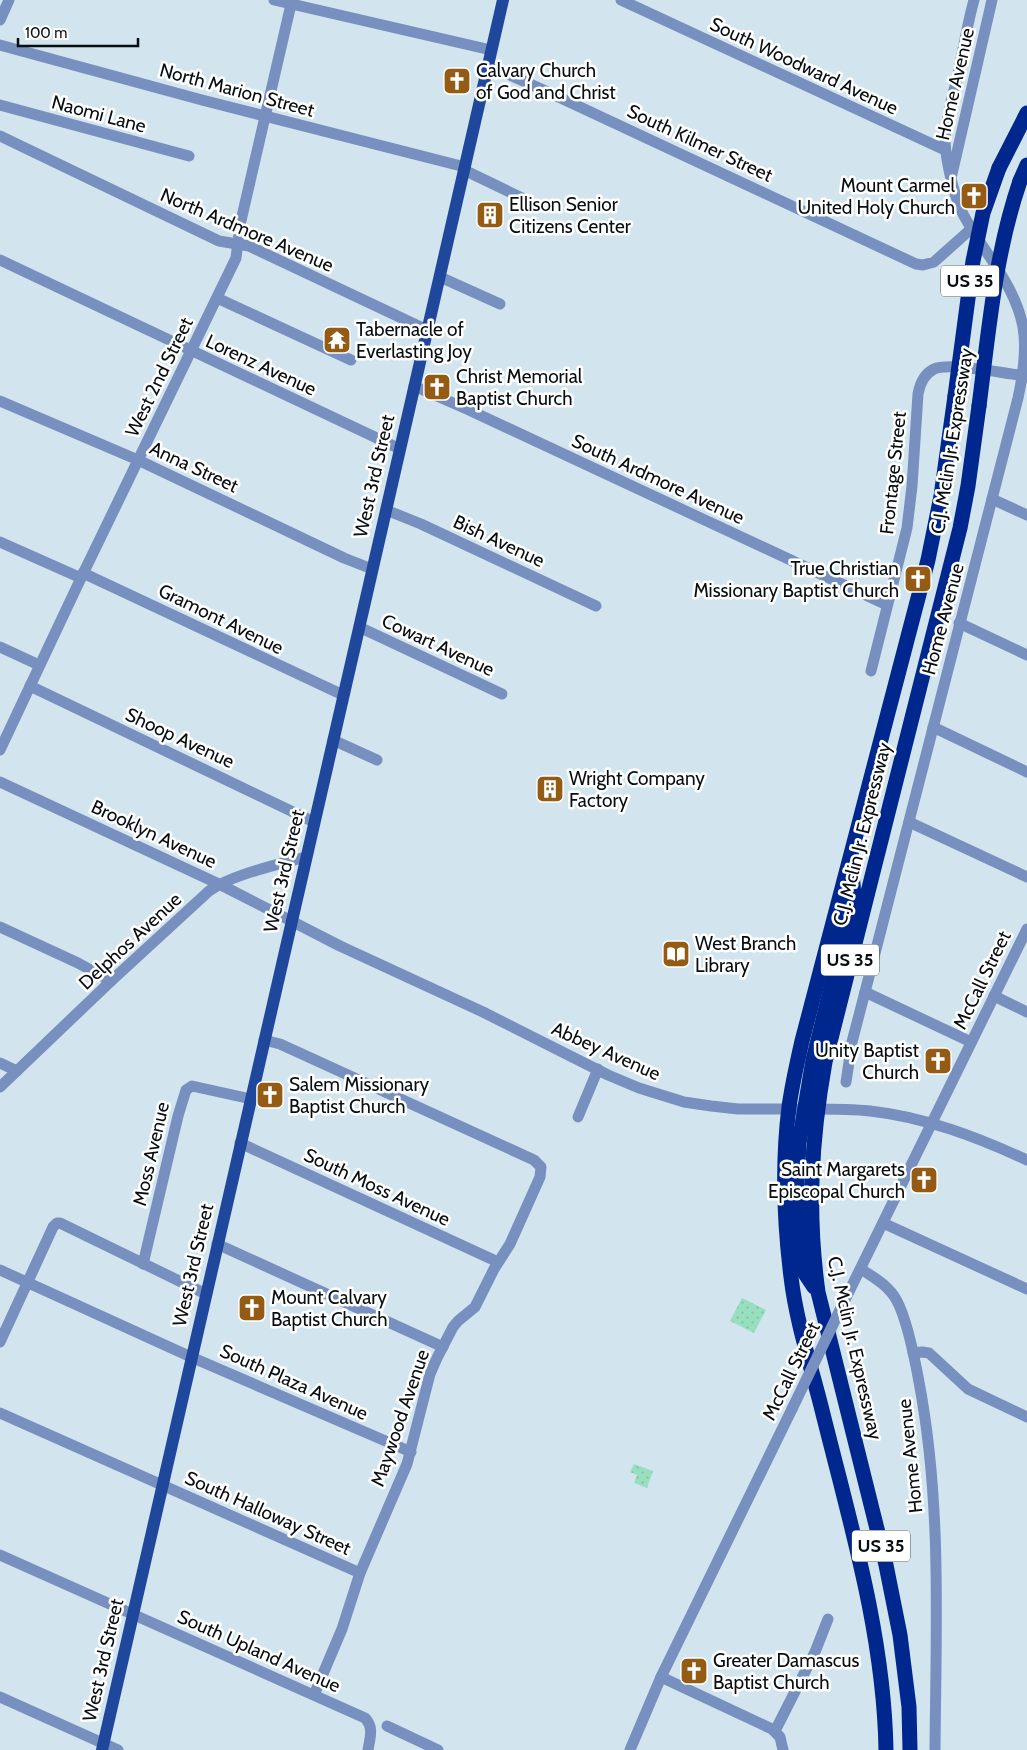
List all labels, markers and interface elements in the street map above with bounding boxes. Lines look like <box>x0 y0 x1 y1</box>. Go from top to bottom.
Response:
street label: South Woodward Avenue <box>706 12 902 120</box>
scale bar <box>18 15 138 47</box>
text: 100 m <box>25 24 67 42</box>
street label: Home Avenue <box>931 25 979 142</box>
street label: North Marion Street <box>157 58 317 122</box>
place label: Calvary Church of God and Christ <box>476 59 616 104</box>
church icon: Calvary Church of God and Christ <box>442 66 472 96</box>
street label: Naomi Lane <box>49 90 149 138</box>
street label: South Kilmer Street <box>624 99 777 187</box>
place label: Mount Carmel United Holy Church <box>798 174 956 219</box>
church icon: Mount Carmel United Holy Church <box>959 181 989 211</box>
street label: North Ardmore Avenue <box>157 183 337 277</box>
place label: Ellison Senior Citizens Center <box>509 193 631 238</box>
building icon: Ellison Senior Citizens Center <box>475 200 505 230</box>
road number: US 35 <box>941 266 999 296</box>
street label: West 2nd Street <box>120 313 198 440</box>
place label: Tabernacle of Everlasting Joy <box>356 318 472 363</box>
temple icon: Tabernacle of Everlasting Joy <box>322 325 352 355</box>
street label: Lorenz Avenue <box>202 329 320 401</box>
street label: C.J. Mclin Jr. Expressway <box>926 346 978 535</box>
place label: Christ Memorial Baptist Church <box>456 365 583 410</box>
church icon: Christ Memorial Baptist Church <box>422 372 452 402</box>
street label: Frontage Street <box>875 410 911 536</box>
street label: West 3rd Street <box>349 412 399 540</box>
street label: South Ardmore Avenue <box>568 429 748 529</box>
street label: Anna Street <box>146 436 243 498</box>
street label: Bish Avenue <box>450 510 548 572</box>
place label: True Christian Missionary Baptist Church <box>693 557 899 602</box>
street label: Home Avenue <box>917 560 969 677</box>
church icon: True Christian Missionary Baptist Church <box>903 564 933 594</box>
street label: Gramont Avenue <box>155 579 287 659</box>
street label: Cowart Avenue <box>378 609 498 681</box>
street label: Shoop Avenue <box>122 703 238 773</box>
street label: C.J. Mclin Jr. Expressway <box>828 740 896 928</box>
place label: Wright Company Factory <box>569 767 705 812</box>
building icon: Wright Company Factory <box>535 774 565 804</box>
street label: Brooklyn Avenue <box>88 795 220 873</box>
street label: West 3rd Street <box>259 807 309 935</box>
street label: Delphos Avenue <box>74 888 186 994</box>
street label: McCall Street <box>948 927 1016 1033</box>
place label: West Branch Library <box>695 932 796 977</box>
library icon: West Branch Library <box>661 939 691 969</box>
road number: US 35 <box>821 944 879 976</box>
street label: Abbey Avenue <box>548 1017 664 1085</box>
place label: Unity Baptist Church <box>815 1039 920 1084</box>
church icon: Unity Baptist Church <box>923 1046 953 1076</box>
place label: Salem Missionary Baptist Church <box>289 1073 429 1118</box>
church icon: Salem Missionary Baptist Church <box>255 1080 285 1110</box>
street label: Moss Avenue <box>128 1100 174 1208</box>
street label: South Moss Avenue <box>300 1143 454 1231</box>
place label: Saint Margarets Episcopal Church <box>768 1158 905 1203</box>
church icon: Saint Margarets Episcopal Church <box>909 1165 939 1195</box>
street label: West 3rd Street <box>168 1201 218 1329</box>
street label: C.J. Mclin Jr. Expressway <box>823 1254 887 1442</box>
place label: Mount Calvary Baptist Church <box>271 1286 388 1331</box>
church icon: Mount Calvary Baptist Church <box>237 1293 267 1323</box>
street label: McCall Street <box>757 1318 825 1424</box>
street label: South Plaza Avenue <box>216 1339 372 1425</box>
street label: Maywood Avenue <box>366 1346 434 1489</box>
street label: Home Avenue <box>893 1398 927 1514</box>
street label: South Halloway Street <box>181 1466 355 1560</box>
road number: US 35 <box>852 1530 910 1562</box>
street label: West 3rd Street <box>78 1596 128 1724</box>
street label: South Upland Avenue <box>174 1605 344 1697</box>
place label: Greater Damascus Baptist Church <box>713 1649 859 1694</box>
church icon: Greater Damascus Baptist Church <box>679 1656 709 1686</box>

